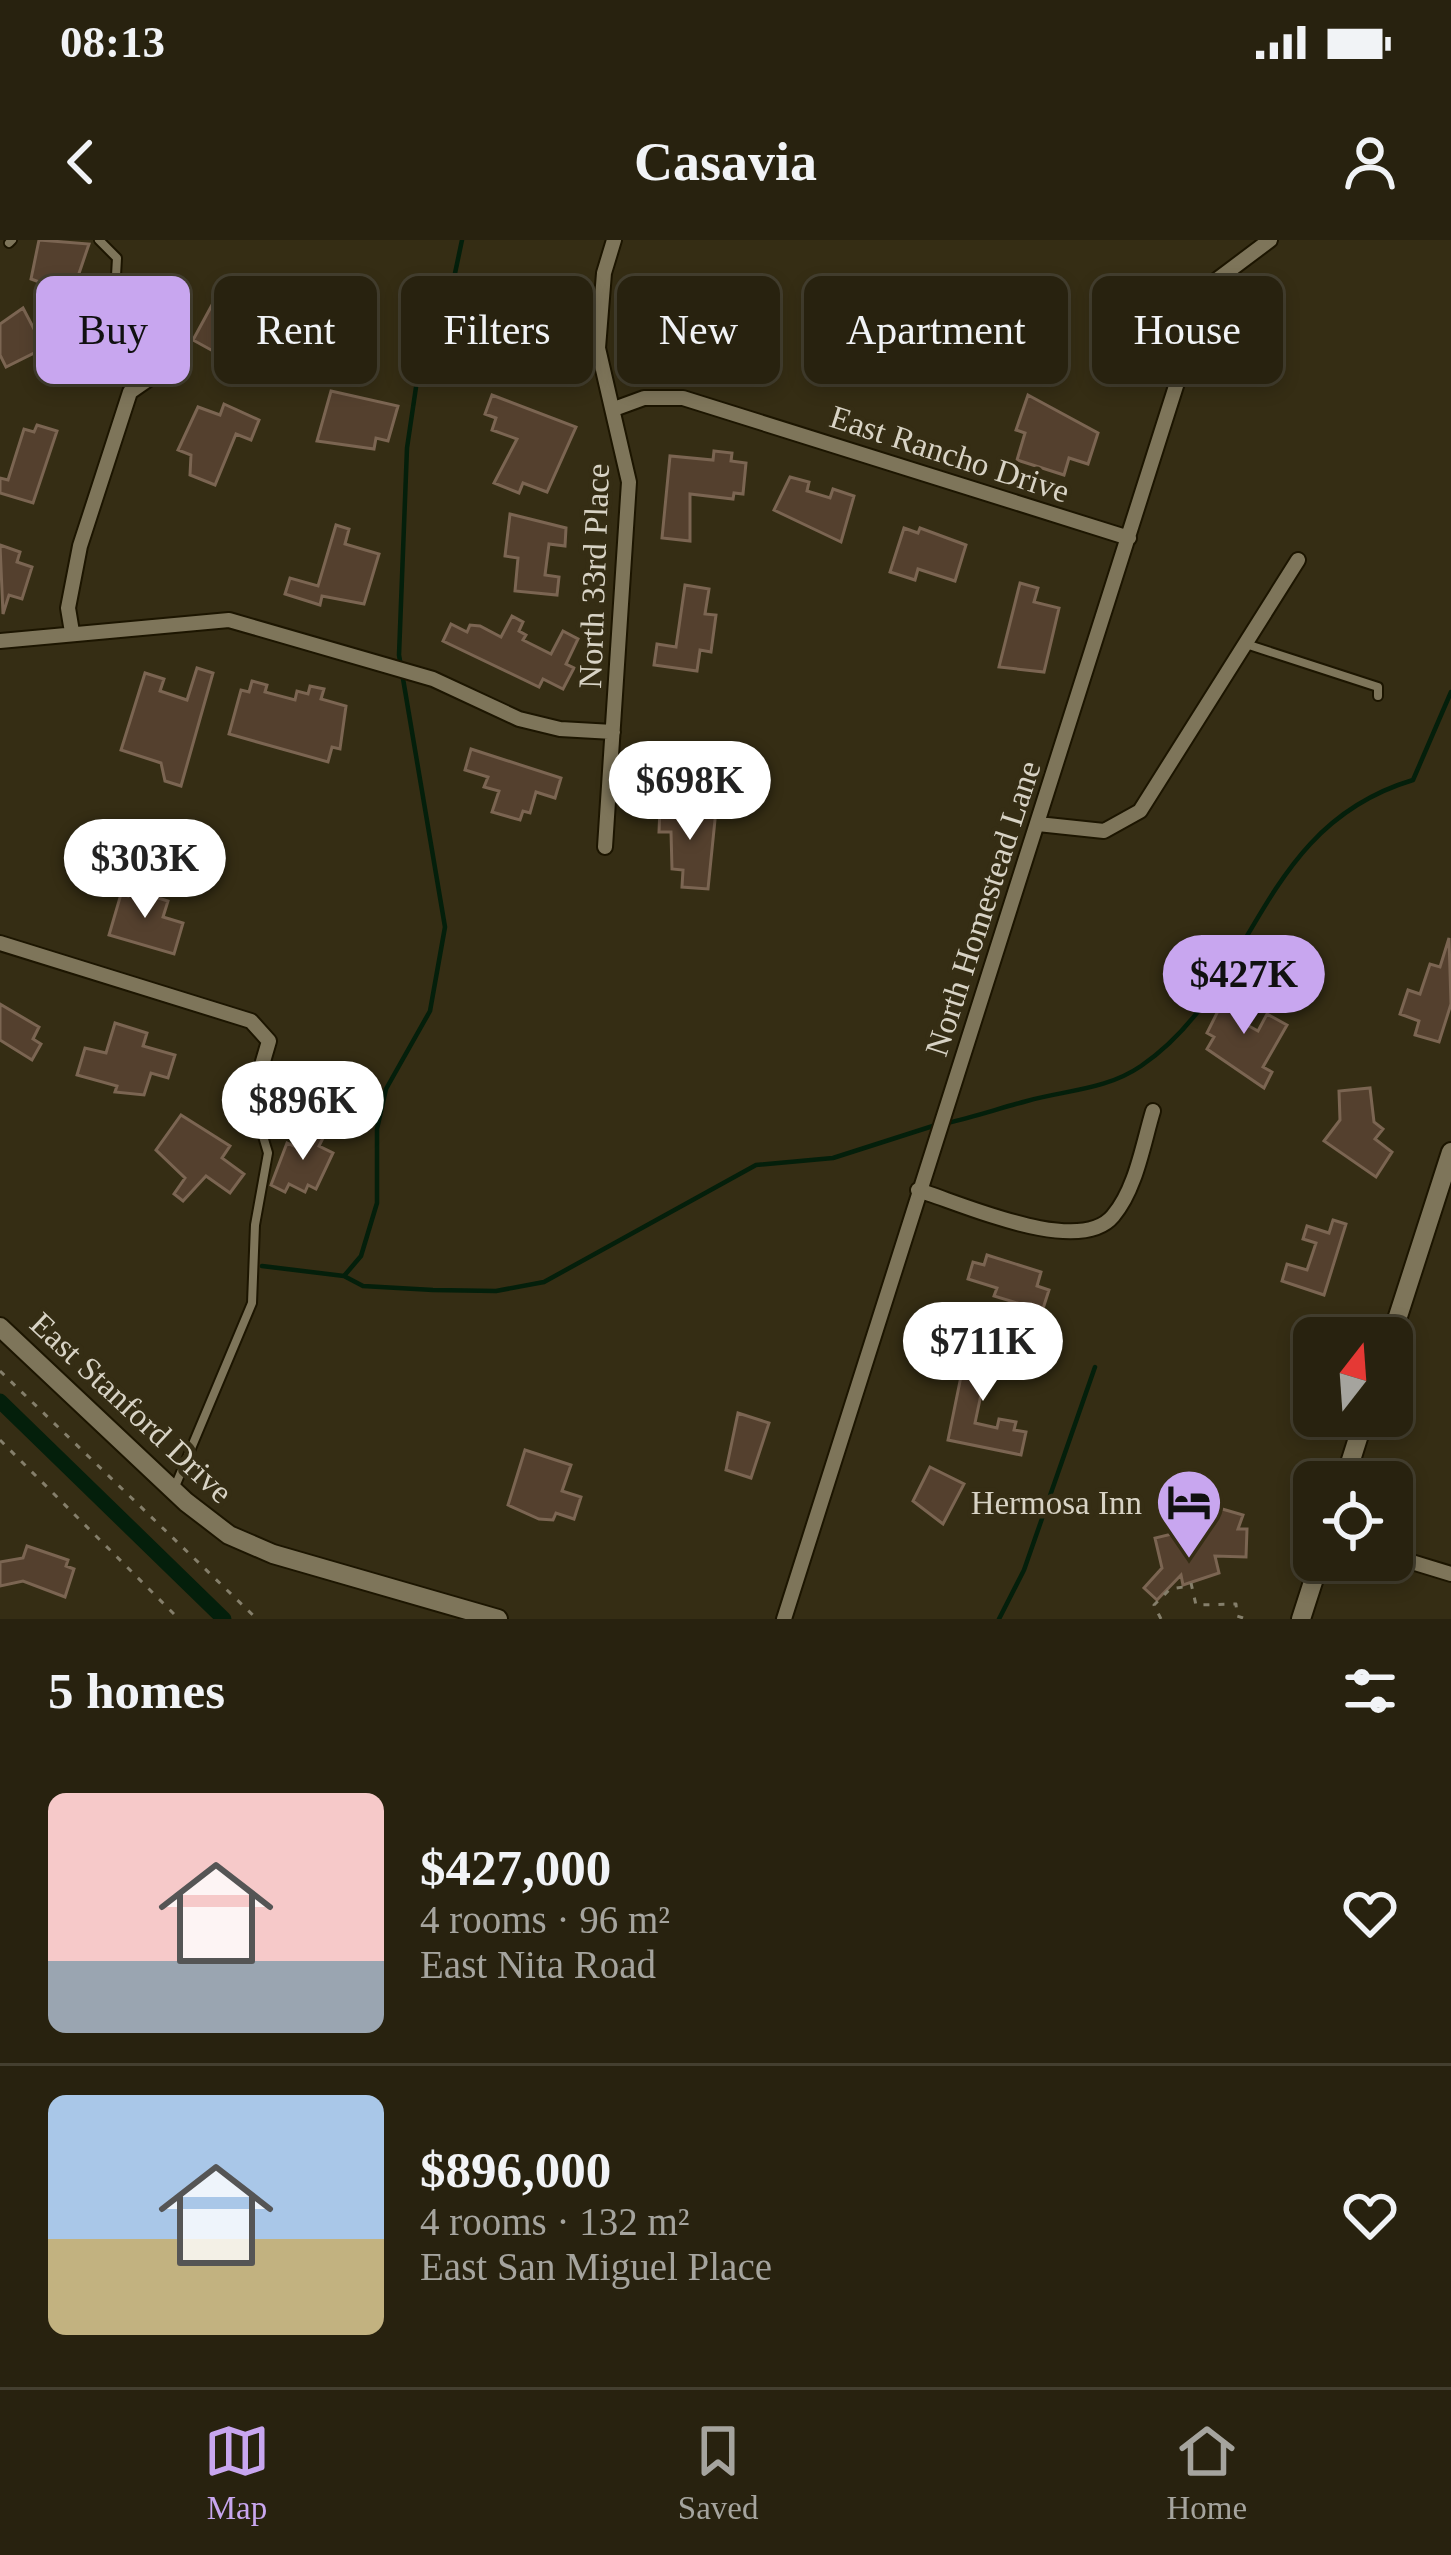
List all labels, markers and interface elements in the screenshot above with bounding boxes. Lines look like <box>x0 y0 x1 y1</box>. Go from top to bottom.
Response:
text: 08:13 <box>60 17 165 67</box>
icon: back <box>48 129 114 195</box>
icon: person <box>1337 129 1403 195</box>
text: Casavia <box>634 132 817 192</box>
chip: Buy <box>36 276 190 384</box>
chip: Rent <box>214 276 377 384</box>
chip: Filters <box>401 276 593 384</box>
chip: New <box>617 276 780 384</box>
chip: Apartment <box>804 276 1068 384</box>
chip: House <box>1092 276 1283 384</box>
street label: East Rancho Drive <box>826 398 1074 510</box>
street label: North 33rd Place <box>572 463 616 689</box>
pin: $698K <box>606 741 774 843</box>
street label: North Homestead Lane <box>918 756 1048 1060</box>
text: $698K <box>636 758 744 801</box>
pin: $303K <box>61 819 229 921</box>
text: $303K <box>91 836 199 879</box>
pin: $427K <box>1160 935 1328 1037</box>
text: $427K <box>1190 952 1298 995</box>
pin: $896K <box>219 1061 387 1163</box>
text: $896K <box>249 1078 357 1121</box>
pin: $711K <box>899 1302 1067 1404</box>
street label: East Stanford Drive <box>23 1305 239 1510</box>
north arrow <box>1293 1317 1413 1437</box>
map controls <box>1293 1317 1413 1581</box>
text: $711K <box>930 1319 1036 1362</box>
button: locate <box>1293 1461 1413 1581</box>
hotel icon: Hermosa Inn <box>1154 1467 1224 1561</box>
place label: Hermosa Inn <box>971 1485 1142 1521</box>
icon: filters <box>1337 1658 1403 1724</box>
text: 5 homes <box>48 1663 225 1719</box>
text: $427,000 <box>420 1840 611 1896</box>
icon: home <box>144 1841 288 1985</box>
icon: heart <box>1337 1880 1403 1946</box>
text: 4 rooms · 96 m² <box>420 1898 670 1941</box>
text: East Nita Road <box>420 1943 656 1986</box>
text: $896,000 <box>420 2142 611 2198</box>
icon: home <box>144 2143 288 2287</box>
icon: heart <box>1337 2182 1403 2248</box>
text: 4 rooms · 132 m² <box>420 2200 690 2243</box>
text: East San Miguel Place <box>420 2245 772 2288</box>
tab: Map <box>204 2418 270 2527</box>
tab: Saved <box>678 2418 758 2527</box>
tab: Home <box>1166 2418 1247 2527</box>

